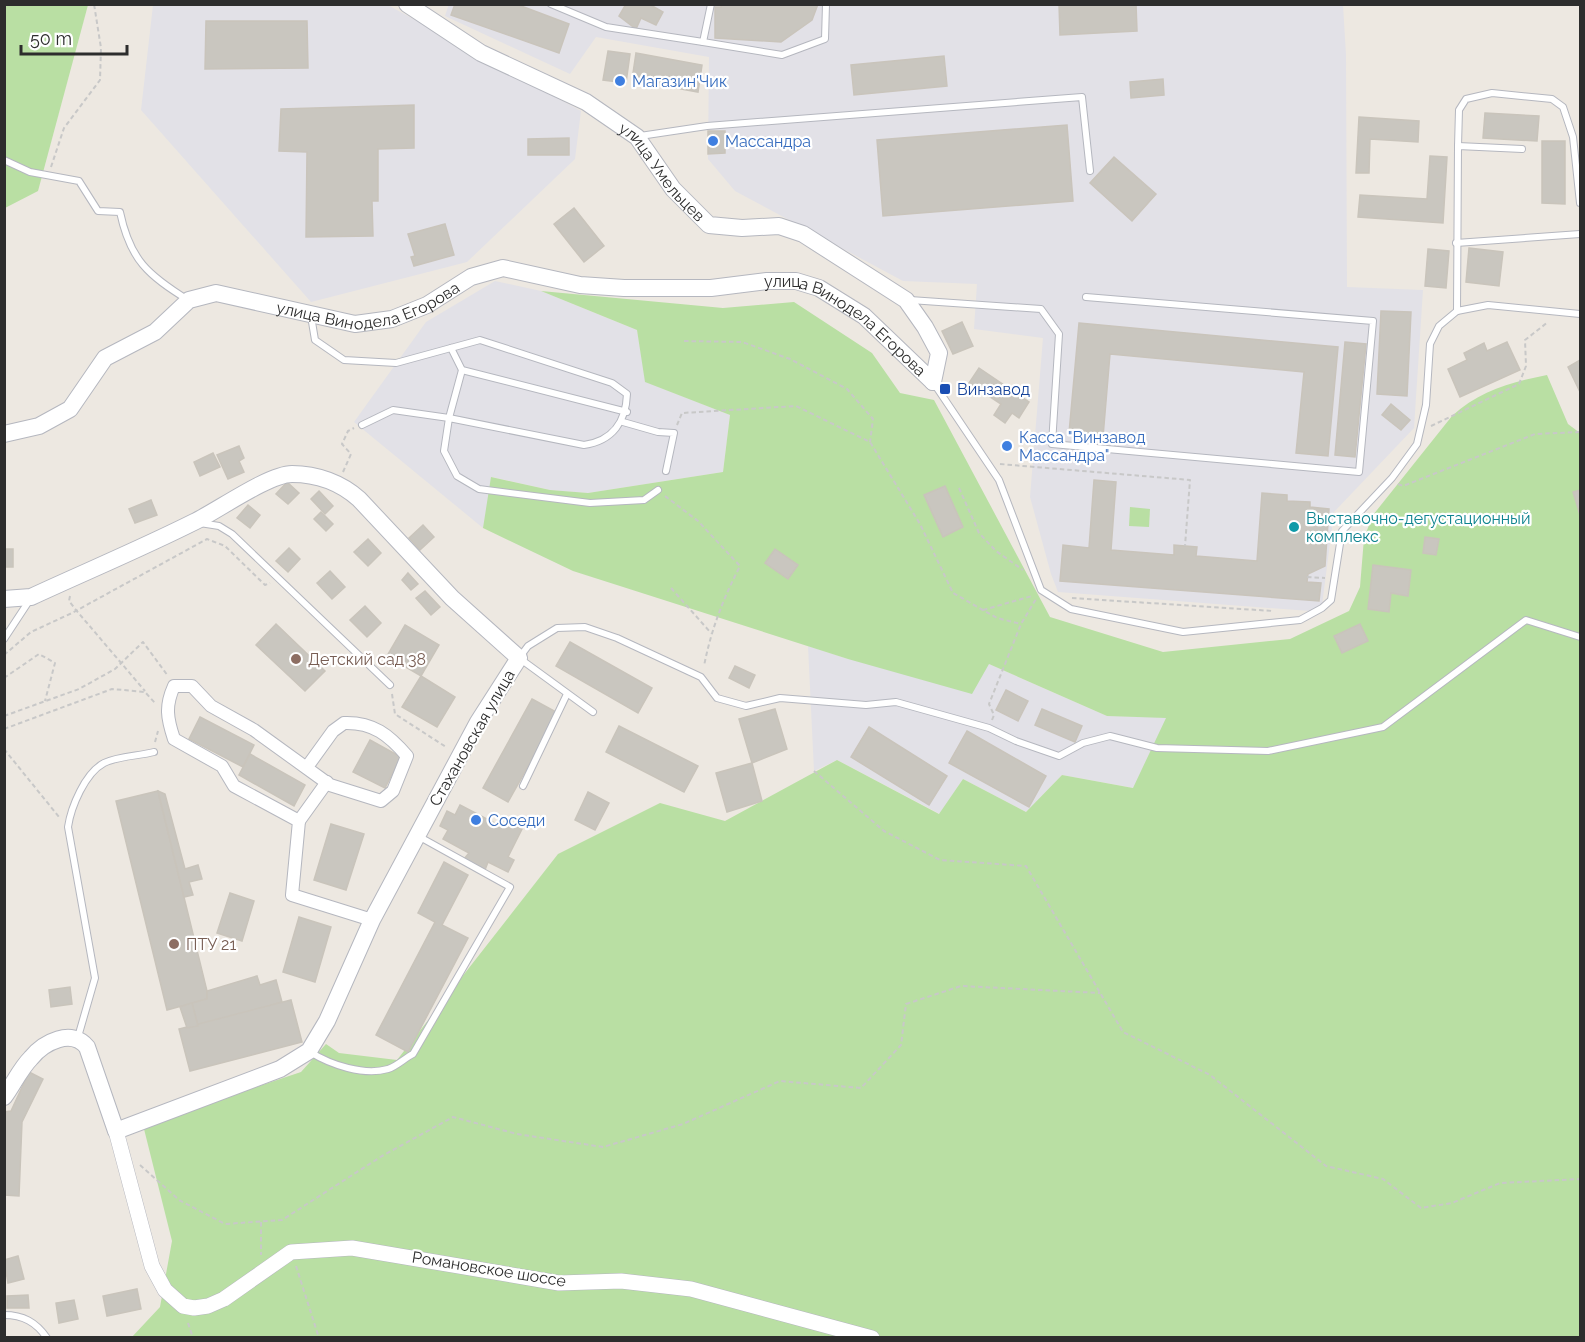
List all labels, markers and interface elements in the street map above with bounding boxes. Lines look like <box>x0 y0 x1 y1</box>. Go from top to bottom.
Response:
scale bar <box>21 18 128 56</box>
text: 50 m <box>30 28 72 49</box>
place label: Магазин'Чик <box>632 72 727 91</box>
marker: Магазин'Чик <box>613 74 627 88</box>
street label: улица Умельцев <box>616 118 709 225</box>
place label: Массандра <box>725 132 811 151</box>
marker: Массандра <box>706 134 720 148</box>
street label: улица Винодела Егорова <box>764 272 930 380</box>
street label: улица Винодела Егорова <box>275 278 463 334</box>
place label: Винзавод <box>957 380 1030 399</box>
marker: Винзавод <box>938 382 952 396</box>
place label: Касса "Винзавод Массандра" <box>1019 428 1145 465</box>
marker: Касса "Винзавод Массандра" <box>1000 439 1014 453</box>
place label: Выставочно-дегустационный комплекс <box>1306 509 1530 546</box>
marker: Выставочно-дегустационный комплекс <box>1287 520 1301 534</box>
place label: Детский сад 38 <box>308 650 426 669</box>
marker: Детский сад 38 <box>289 652 303 666</box>
street label: Стахановская улица <box>425 666 519 810</box>
place label: Соседи <box>488 811 545 830</box>
marker: Соседи <box>469 813 483 827</box>
place label: ПТУ 21 <box>186 935 236 954</box>
marker: ПТУ 21 <box>167 937 181 951</box>
street label: Романовское шоссе <box>411 1247 567 1291</box>

